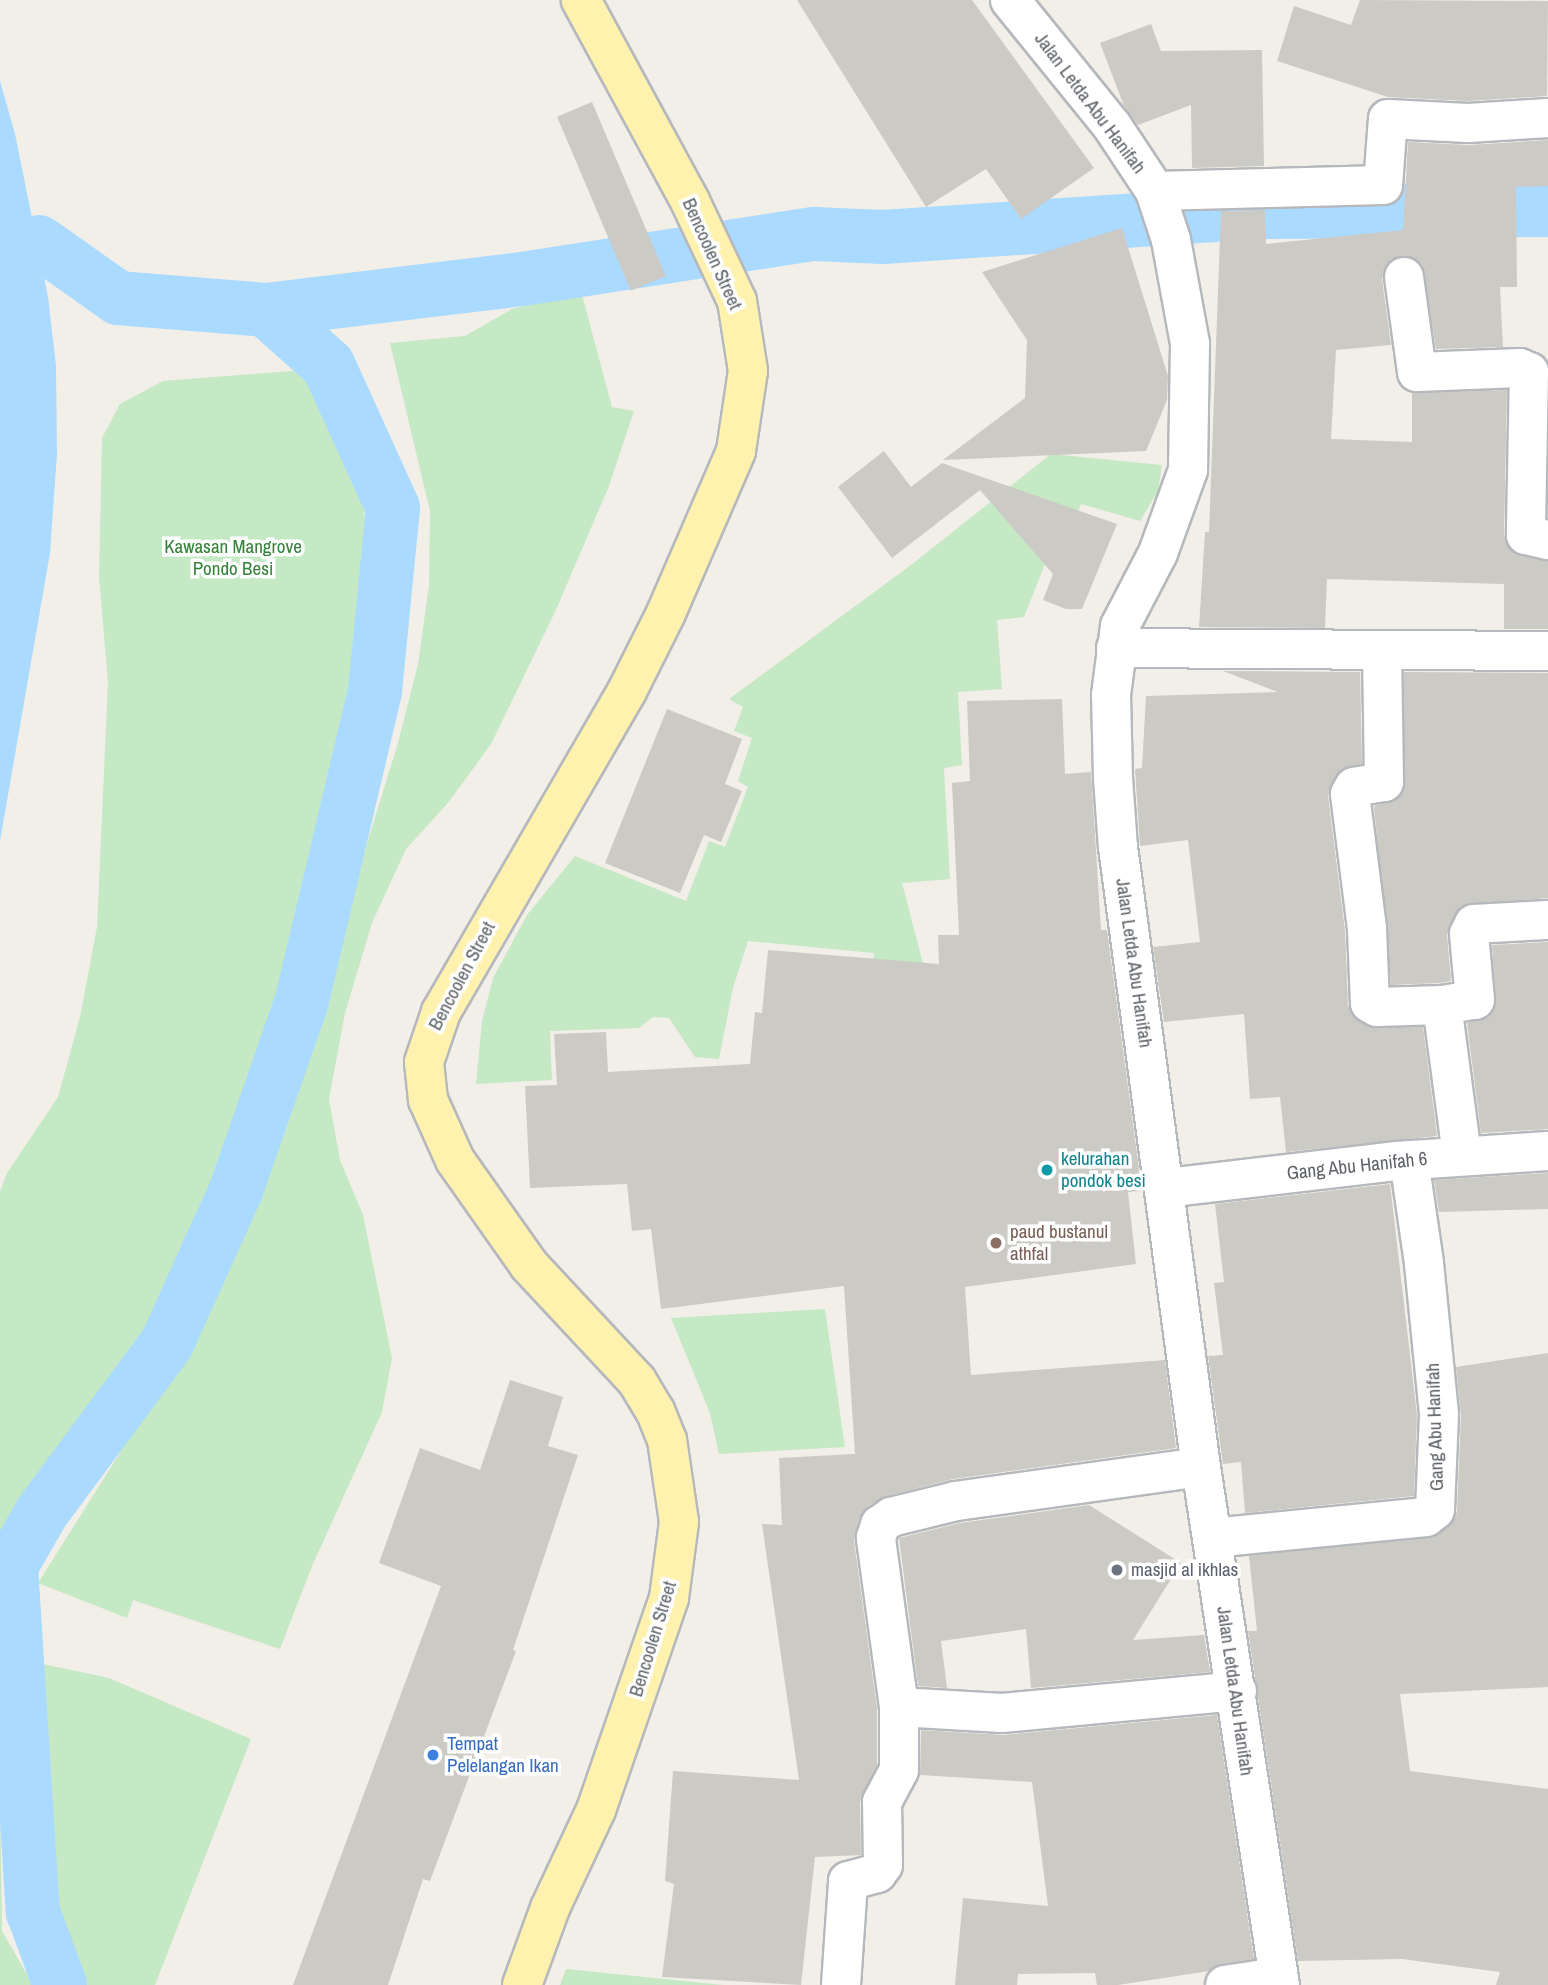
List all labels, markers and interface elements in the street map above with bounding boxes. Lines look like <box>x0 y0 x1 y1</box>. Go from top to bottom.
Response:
street label: Jalan Letda Abu Hanifah <box>1029 28 1151 178</box>
street label: Bencoolen Street <box>677 195 747 313</box>
park label: Kawasan Mangrove Pondo Besi <box>164 536 302 580</box>
street label: Jalan Letda Abu Hanifah <box>1111 876 1157 1050</box>
street label: Bencoolen Street <box>424 918 500 1034</box>
street label: Gang Abu Hanifah 6 <box>1285 1147 1429 1185</box>
place label: kelurahan pondok besi <box>1061 1148 1146 1192</box>
marker: kelurahan pondok besi <box>1039 1162 1055 1178</box>
place label: paud bustanul athfal <box>1010 1221 1108 1265</box>
marker: paud bustanul athfal <box>988 1235 1004 1251</box>
street label: Gang Abu Hanifah <box>1421 1362 1449 1492</box>
place label: masjid al ikhlas <box>1131 1559 1238 1581</box>
marker: masjid al ikhlas <box>1109 1562 1125 1578</box>
street label: Bencoolen Street <box>625 1579 681 1699</box>
street label: Jalan Letda Abu Hanifah <box>1212 1604 1258 1778</box>
place label: Tempat Pelelangan Ikan <box>447 1733 559 1777</box>
marker: Tempat Pelelangan Ikan <box>425 1747 441 1763</box>

